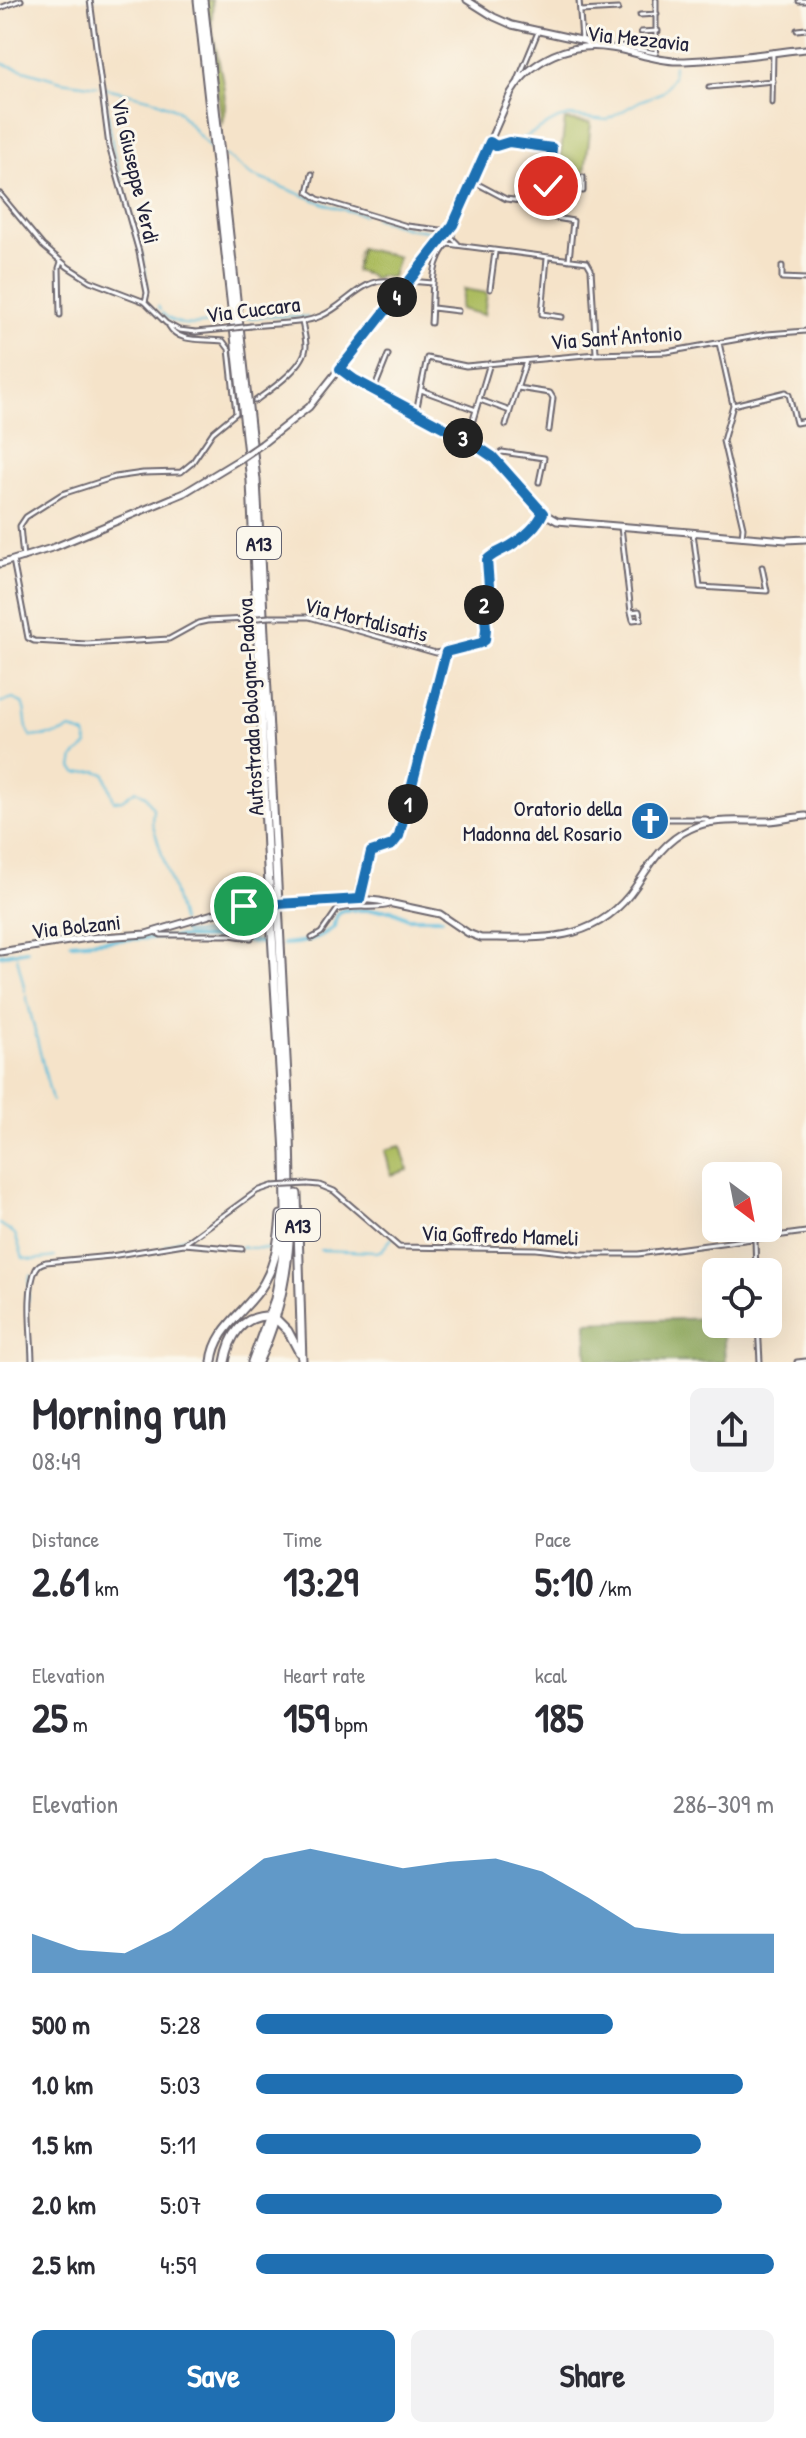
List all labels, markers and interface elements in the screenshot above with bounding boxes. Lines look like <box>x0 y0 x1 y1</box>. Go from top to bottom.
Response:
street label: Via Mezzavia <box>585 18 691 58</box>
street label: Via Giuseppe Verdi <box>105 95 167 247</box>
pin <box>514 152 582 220</box>
icon: check <box>526 164 570 208</box>
pin: 4 <box>377 277 417 317</box>
text: 4 <box>393 282 401 312</box>
street label: Via Cuccara <box>204 288 302 330</box>
street label: Via Sant'Antonio <box>549 317 683 357</box>
pin: 3 <box>443 418 483 458</box>
text: 3 <box>458 423 468 453</box>
road number: A13 <box>237 527 281 559</box>
pin: 2 <box>464 585 504 625</box>
street label: Via Mortalisatis <box>301 589 431 649</box>
text: 2 <box>479 590 489 620</box>
street label: Autostrada Bologna-Padova <box>229 597 271 816</box>
pin: 1 <box>388 784 428 824</box>
text: 1 <box>404 789 412 819</box>
place label: Oratorio della Madonna del Rosario <box>463 793 622 848</box>
church icon: Oratorio della Madonna del Rosario <box>629 800 671 842</box>
pin <box>210 872 278 940</box>
icon: arrive <box>222 884 266 928</box>
street label: Via Bolzani <box>30 906 122 946</box>
north arrow <box>702 1162 782 1242</box>
map controls <box>702 1162 782 1338</box>
road number: A13 <box>276 1209 320 1241</box>
street label: Via Goffredo Mameli <box>421 1217 579 1253</box>
button: locate <box>702 1258 782 1338</box>
text: Morning run <box>32 1383 227 1443</box>
button: share <box>690 1388 774 1472</box>
text: 08:49 <box>32 1443 80 1478</box>
text: Distance <box>32 1524 99 1554</box>
text: Time <box>283 1524 322 1554</box>
text: Pace <box>535 1524 571 1554</box>
text: 2.61 <box>32 1554 90 1608</box>
text: 13:29 <box>283 1554 358 1608</box>
text: 5:10 <box>535 1554 593 1608</box>
text: km <box>90 1573 119 1603</box>
text: /km <box>593 1573 632 1603</box>
text: Elevation <box>32 1660 105 1690</box>
text: Heart rate <box>283 1660 366 1690</box>
text: kcal <box>535 1660 567 1690</box>
text: 25 <box>32 1690 68 1744</box>
text: 159 <box>283 1690 329 1744</box>
text: 185 <box>535 1690 583 1744</box>
text: m <box>68 1709 88 1739</box>
text: bpm <box>329 1709 368 1739</box>
text: Elevation <box>32 1786 118 1821</box>
text: 286–309 m <box>673 1786 774 1821</box>
text: 500 m <box>32 2007 90 2042</box>
text: 5:28 <box>160 2007 200 2042</box>
text: 1.0 km <box>32 2067 93 2102</box>
text: 5:03 <box>160 2067 200 2102</box>
text: 1.5 km <box>32 2127 92 2162</box>
text: 5:11 <box>160 2127 196 2162</box>
text: 2.0 km <box>32 2187 96 2222</box>
text: 5:07 <box>160 2187 202 2222</box>
text: 2.5 km <box>32 2247 95 2282</box>
text: 4:59 <box>160 2247 196 2282</box>
button: Save <box>32 2330 395 2422</box>
button: Share <box>411 2330 774 2422</box>

